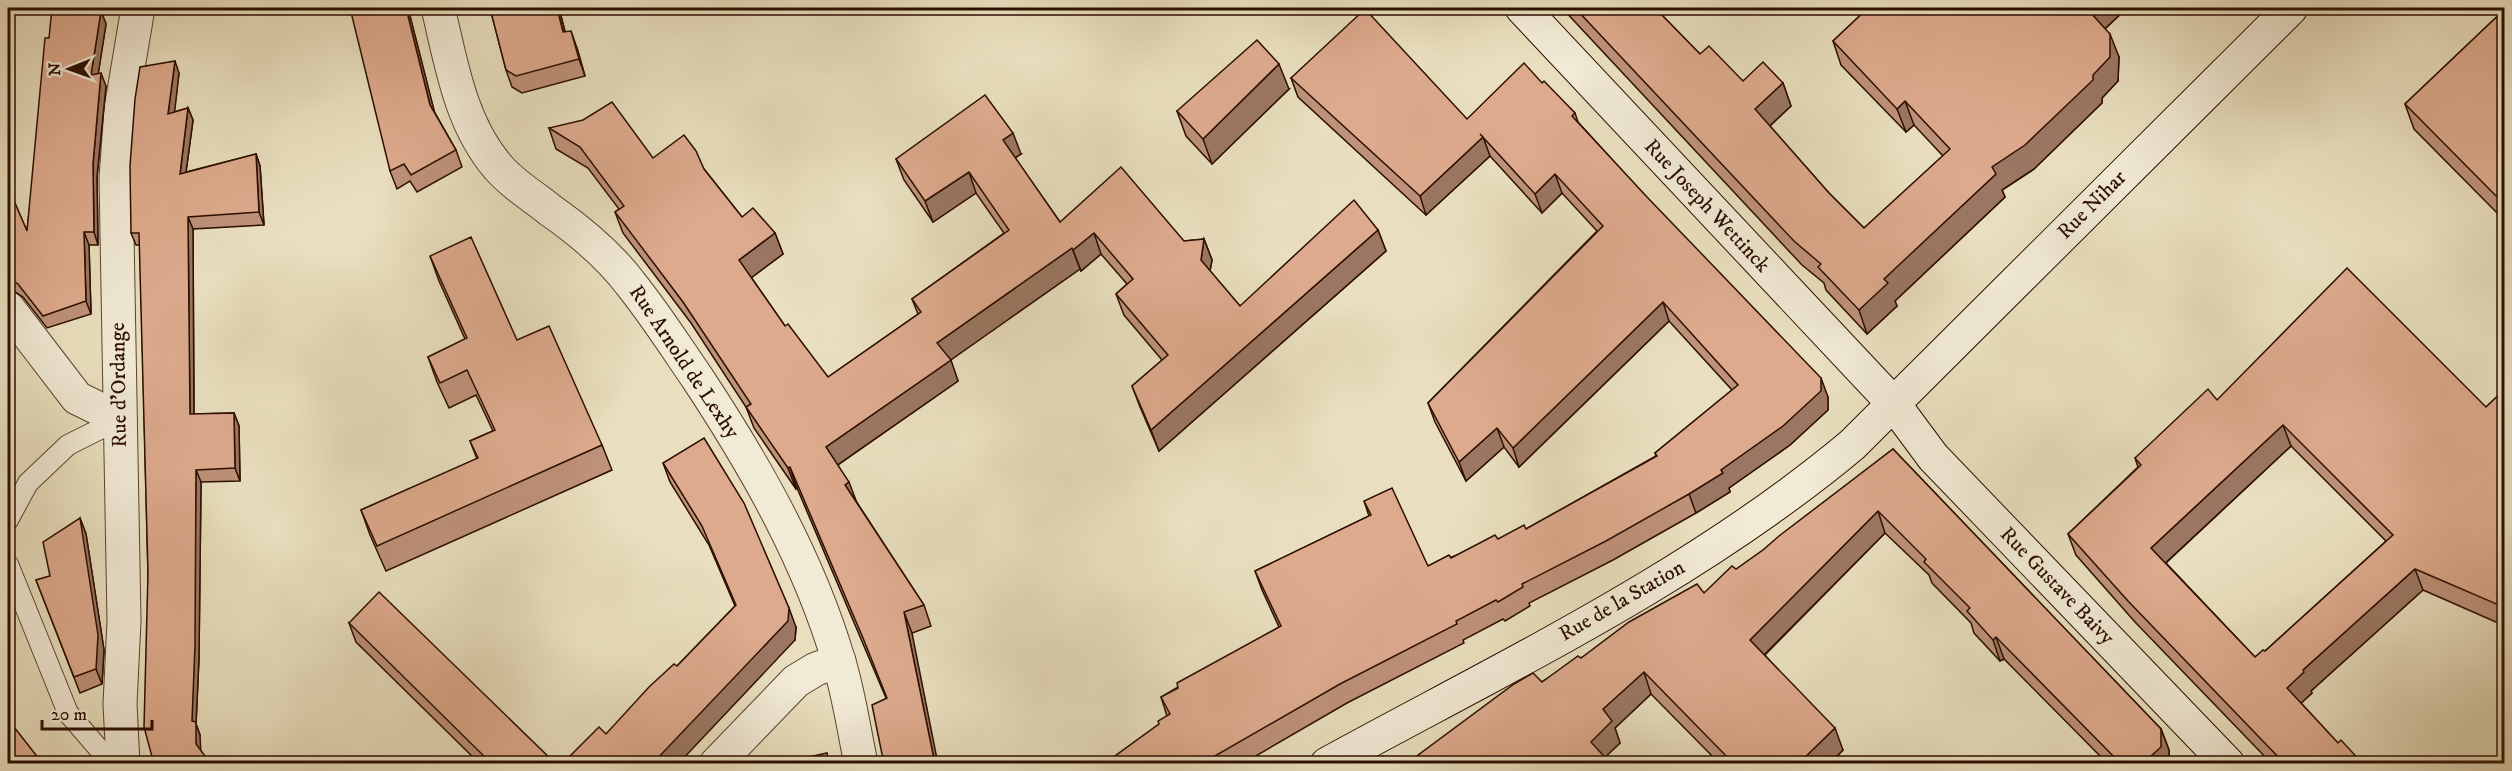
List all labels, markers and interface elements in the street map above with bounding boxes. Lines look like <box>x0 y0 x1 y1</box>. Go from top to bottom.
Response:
north arrow <box>39 39 99 99</box>
text: N <box>45 63 65 76</box>
street label: Rue Joseph Wettinck <box>1638 134 1776 279</box>
street label: Rue Nihar <box>2052 165 2132 245</box>
street label: Rue Arnold de Lexhy <box>623 280 746 445</box>
street label: Rue d'Ordange <box>105 322 133 448</box>
street label: Rue Gustave Baivy <box>1994 522 2121 651</box>
street label: Rue de la Station <box>1555 555 1689 647</box>
scale bar <box>42 693 152 731</box>
text: 20 m <box>51 704 87 726</box>

